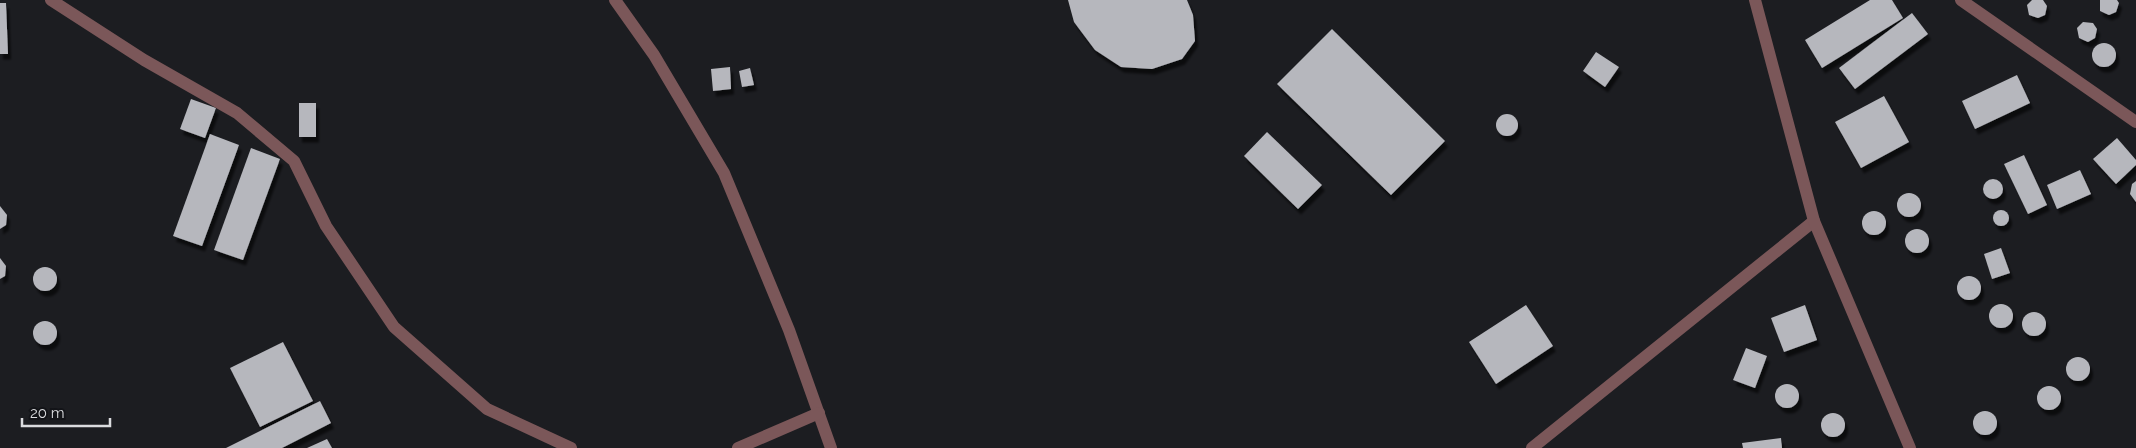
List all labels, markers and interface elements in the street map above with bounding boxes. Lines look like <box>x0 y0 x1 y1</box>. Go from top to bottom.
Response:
scale bar <box>22 396 110 428</box>
text: 20 m <box>30 404 65 422</box>

